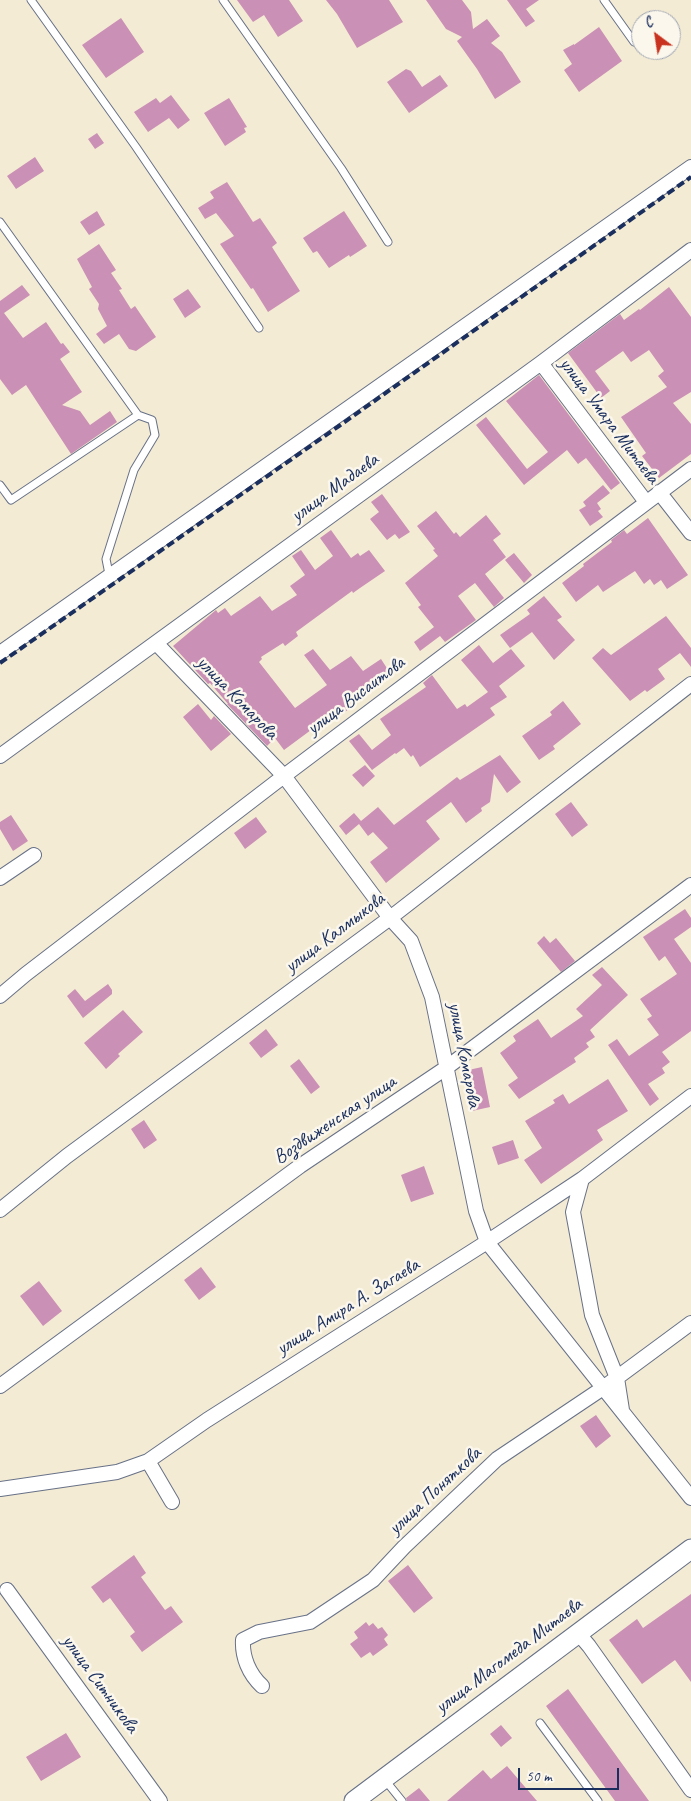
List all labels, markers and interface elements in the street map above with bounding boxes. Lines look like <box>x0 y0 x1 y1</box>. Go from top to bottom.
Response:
north arrow <box>631 10 681 60</box>
text: С <box>641 14 656 32</box>
street label: улица Умара Митаева <box>554 353 664 489</box>
street label: улица Мадаева <box>286 448 384 528</box>
street label: улица Комарова <box>191 651 283 745</box>
street label: улица Висаитова <box>302 651 410 741</box>
street label: улица Калмыкова <box>280 888 390 978</box>
street label: улица Комарова <box>442 1000 486 1110</box>
street label: Воздвиженская улица <box>269 1070 401 1170</box>
street label: улица Амира А. Загаева <box>272 1253 424 1361</box>
street label: улица Поняткова <box>384 1442 486 1540</box>
street label: улица Магомеда Митаева <box>431 1593 587 1719</box>
street label: улица Ситникова <box>56 1630 144 1738</box>
scale bar <box>521 1758 622 1790</box>
text: 50 m <box>526 1767 552 1786</box>

